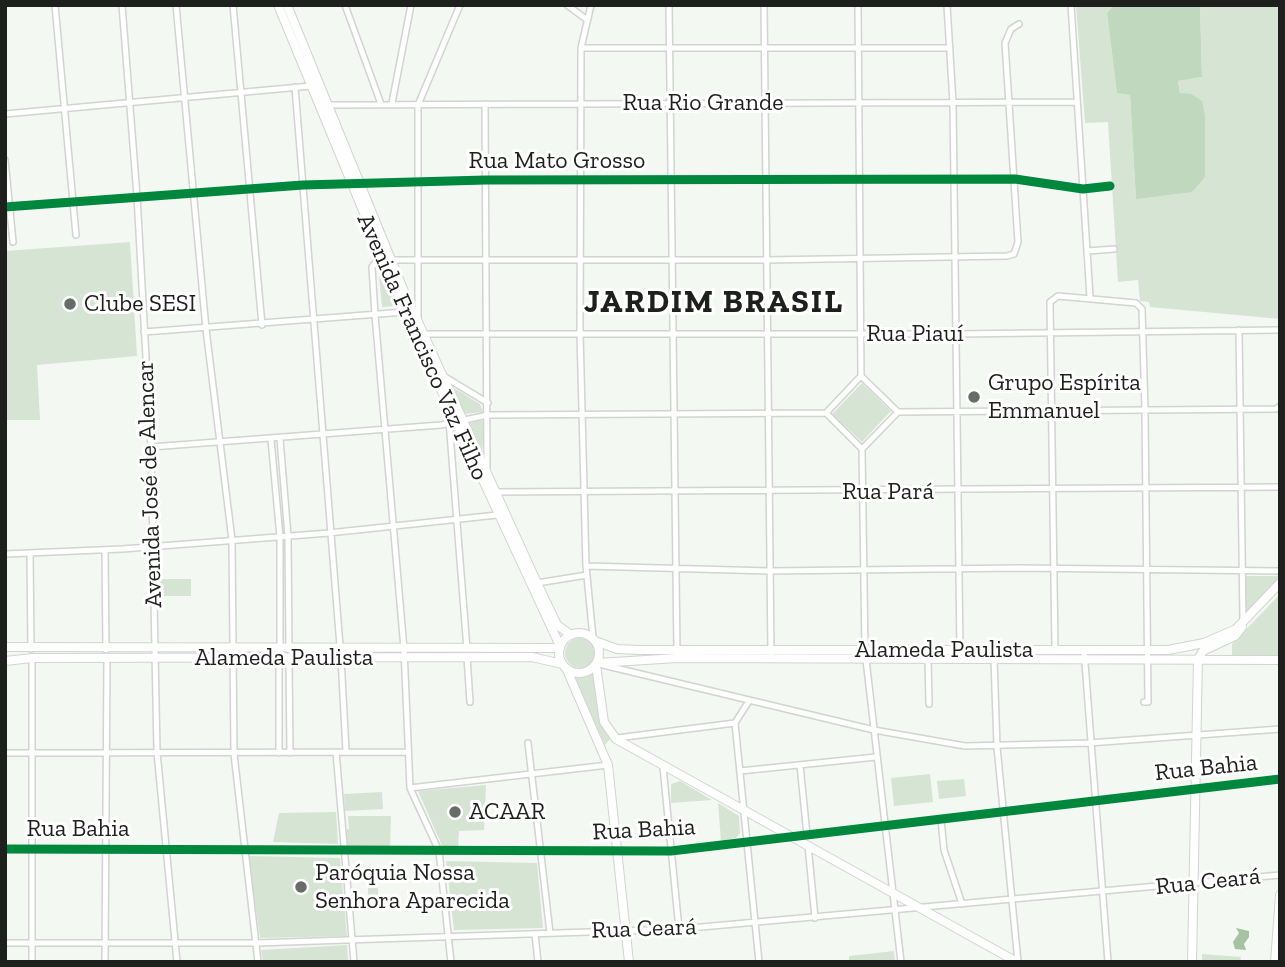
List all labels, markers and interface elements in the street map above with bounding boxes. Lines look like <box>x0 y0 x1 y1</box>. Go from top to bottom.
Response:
street label: Rua Rio Grande <box>622 89 784 117</box>
street label: Rua Mato Grosso <box>469 147 645 175</box>
street label: Avenida Francisco Vaz Filho <box>350 209 494 485</box>
district label: JARDIM BRASIL <box>586 284 842 322</box>
place label: Clube SESI <box>84 290 196 318</box>
marker: Clube SESI <box>62 296 78 312</box>
street label: Rua Piauí <box>866 320 964 348</box>
street label: Avenida José de Alencar <box>131 360 169 608</box>
place label: Grupo Espírita Emmanuel <box>988 369 1141 425</box>
marker: Grupo Espírita Emmanuel <box>966 389 982 405</box>
street label: Rua Pará <box>842 478 934 506</box>
street label: Alameda Paulista <box>855 636 1033 664</box>
street label: Alameda Paulista <box>195 644 373 672</box>
street label: Rua Bahia <box>1153 748 1259 788</box>
place label: ACAAR <box>469 798 545 826</box>
marker: ACAAR <box>447 804 463 820</box>
street label: Rua Bahia <box>592 813 696 847</box>
street label: Rua Bahia <box>26 815 130 843</box>
place label: Paróquia Nossa Senhora Aparecida <box>315 859 510 915</box>
street label: Rua Ceará <box>1154 862 1262 902</box>
marker: Paróquia Nossa Senhora Aparecida <box>293 879 309 895</box>
street label: Rua Ceará <box>591 913 697 945</box>

